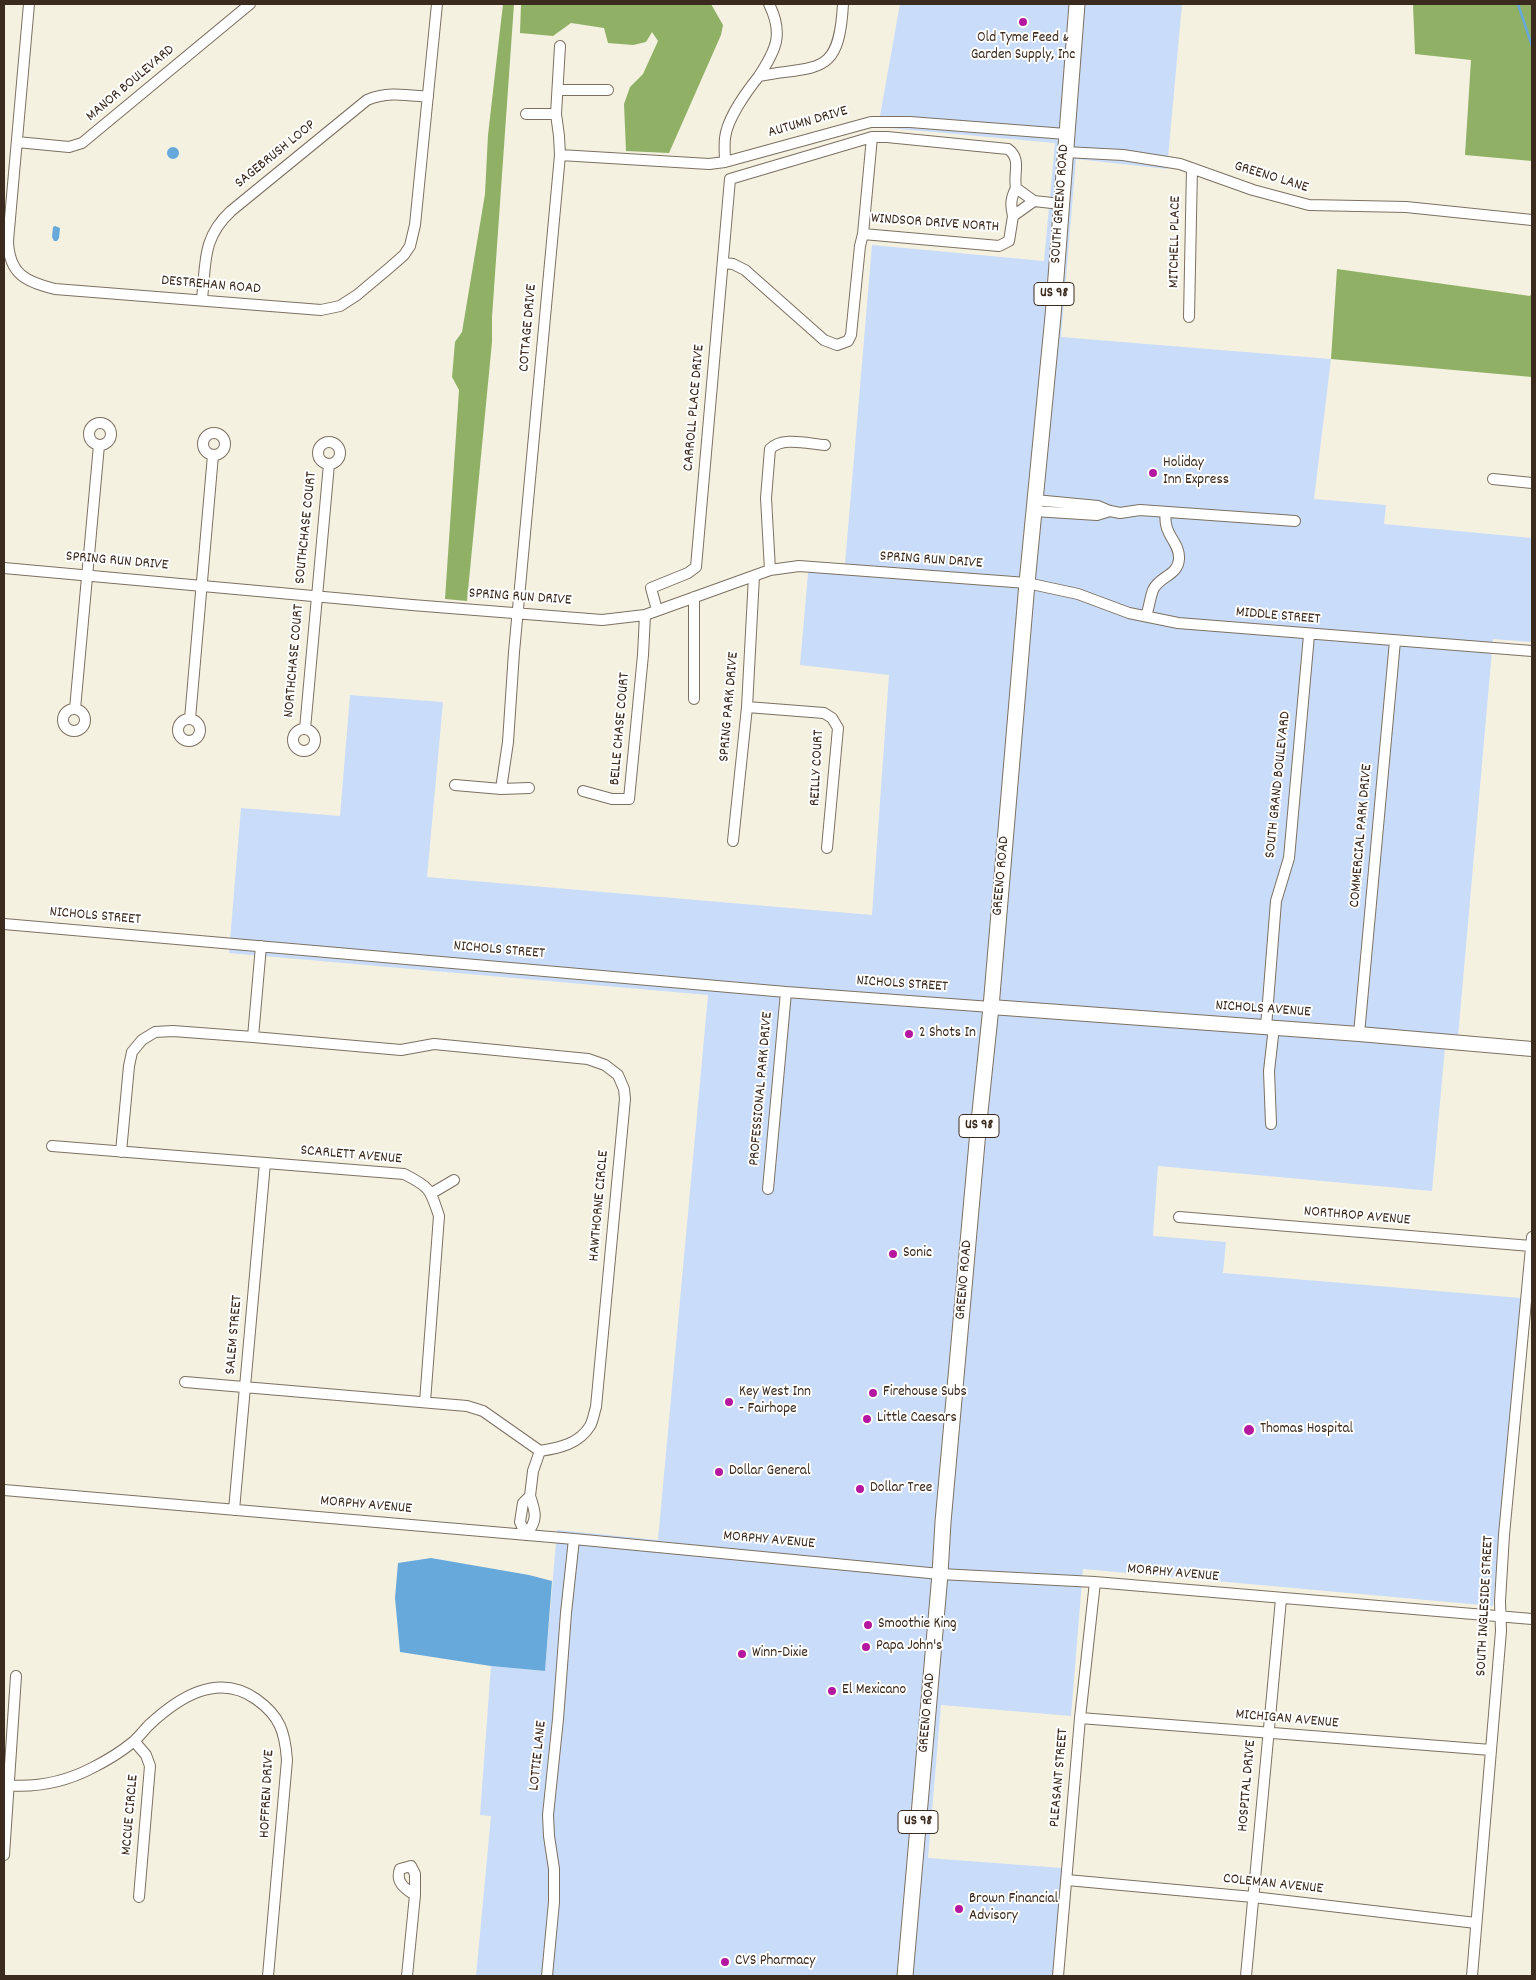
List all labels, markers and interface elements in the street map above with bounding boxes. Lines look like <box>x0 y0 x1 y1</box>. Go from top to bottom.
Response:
marker: Old Tyme Feed & Garden Supply, Inc <box>1017 16 1029 28</box>
place label: Old Tyme Feed & Garden Supply, Inc <box>971 30 1075 65</box>
street label: MANOR BOULEVARD <box>83 42 179 126</box>
street label: AUTUMN DRIVE <box>766 103 850 143</box>
street label: SAGEBRUSH LOOP <box>232 117 320 193</box>
street label: SOUTH GREENO ROAD <box>1048 144 1074 264</box>
street label: GREENO LANE <box>1232 158 1310 198</box>
street label: MITCHELL PLACE <box>1166 196 1186 288</box>
street label: WINDSOR DRIVE NORTH <box>870 211 1000 237</box>
street label: DESTREHAN ROAD <box>160 273 262 299</box>
road number: US 98 <box>1034 282 1074 306</box>
street label: COTTAGE DRIVE <box>516 284 542 372</box>
street label: CARROLL PLACE DRIVE <box>680 344 710 472</box>
place label: Holiday Inn Express <box>1163 455 1229 490</box>
marker: Holiday Inn Express <box>1147 467 1159 479</box>
street label: SOUTHCHASE COURT <box>292 471 322 585</box>
street label: SPRING RUN DRIVE <box>879 548 983 574</box>
street label: SPRING RUN DRIVE <box>65 549 169 575</box>
street label: SPRING RUN DRIVE <box>468 585 572 611</box>
street label: NORTHCHASE COURT <box>281 604 309 718</box>
street label: MIDDLE STREET <box>1235 604 1321 630</box>
street label: SPRING PARK DRIVE <box>716 651 744 763</box>
street label: BELLE CHASE COURT <box>607 672 635 786</box>
street label: SOUTH GRAND BOULEVARD <box>1262 711 1296 859</box>
street label: REILLY COURT <box>807 729 829 807</box>
street label: COMMERCIAL PARK DRIVE <box>1347 764 1377 908</box>
street label: GREENO ROAD <box>990 835 1014 917</box>
street label: NICHOLS STREET <box>49 904 141 930</box>
street label: NICHOLS STREET <box>453 938 545 964</box>
street label: NICHOLS STREET <box>856 973 948 997</box>
street label: NICHOLS AVENUE <box>1215 998 1311 1022</box>
street label: PROFESSIONAL PARK DRIVE <box>746 1011 778 1167</box>
place label: 2 Shots In <box>919 1025 976 1043</box>
marker: 2 Shots In <box>903 1028 915 1040</box>
road number: US 98 <box>959 1114 999 1138</box>
street label: SCARLETT AVENUE <box>300 1143 402 1169</box>
street label: HAWTHORNE CIRCLE <box>586 1150 614 1262</box>
street label: NORTHROP AVENUE <box>1303 1203 1411 1231</box>
street label: GREENO ROAD <box>953 1239 977 1321</box>
place label: Sonic <box>903 1245 932 1263</box>
marker: Sonic <box>887 1248 899 1260</box>
street label: SALEM STREET <box>223 1295 247 1375</box>
place label: Key West Inn - Fairhope <box>739 1384 811 1419</box>
place label: Firehouse Subs <box>883 1384 967 1402</box>
marker: Firehouse Subs <box>867 1387 879 1399</box>
marker: Key West Inn - Fairhope <box>723 1396 735 1408</box>
place label: Little Caesars <box>877 1410 957 1428</box>
marker: Little Caesars <box>861 1413 873 1425</box>
place label: Thomas Hospital <box>1260 1421 1353 1439</box>
marker: Thomas Hospital <box>1242 1423 1256 1437</box>
place label: Dollar General <box>729 1463 810 1481</box>
marker: Dollar General <box>713 1466 725 1478</box>
place label: Dollar Tree <box>870 1480 932 1498</box>
marker: Dollar Tree <box>854 1483 866 1495</box>
street label: MORPHY AVENUE <box>319 1493 413 1519</box>
street label: MORPHY AVENUE <box>722 1528 816 1554</box>
street label: SOUTH INGLESIDE STREET <box>1473 1535 1499 1677</box>
street label: MORPHY AVENUE <box>1126 1561 1220 1587</box>
place label: Smoothie King <box>878 1616 957 1634</box>
marker: Smoothie King <box>862 1619 874 1631</box>
place label: Papa John's <box>876 1638 942 1656</box>
marker: Papa John's <box>860 1641 872 1653</box>
place label: Winn-Dixie <box>752 1645 808 1663</box>
marker: Winn-Dixie <box>736 1648 748 1660</box>
street label: GREENO ROAD <box>916 1672 940 1754</box>
place label: El Mexicano <box>842 1682 906 1700</box>
marker: El Mexicano <box>826 1685 838 1697</box>
street label: MICHIGAN AVENUE <box>1235 1707 1339 1733</box>
street label: LOTTIE LANE <box>526 1720 552 1792</box>
street label: PLEASANT STREET <box>1047 1728 1073 1828</box>
street label: HOSPITAL DRIVE <box>1235 1739 1261 1833</box>
street label: HOFFREN DRIVE <box>257 1749 279 1839</box>
street label: MCCUE CIRCLE <box>119 1774 143 1856</box>
road number: US 98 <box>898 1810 938 1834</box>
street label: COLEMAN AVENUE <box>1222 1871 1324 1899</box>
place label: Brown Financial Advisory <box>969 1891 1058 1926</box>
marker: Brown Financial Advisory <box>953 1903 965 1915</box>
place label: CVS Pharmacy <box>735 1953 815 1971</box>
marker: CVS Pharmacy <box>719 1956 731 1968</box>

